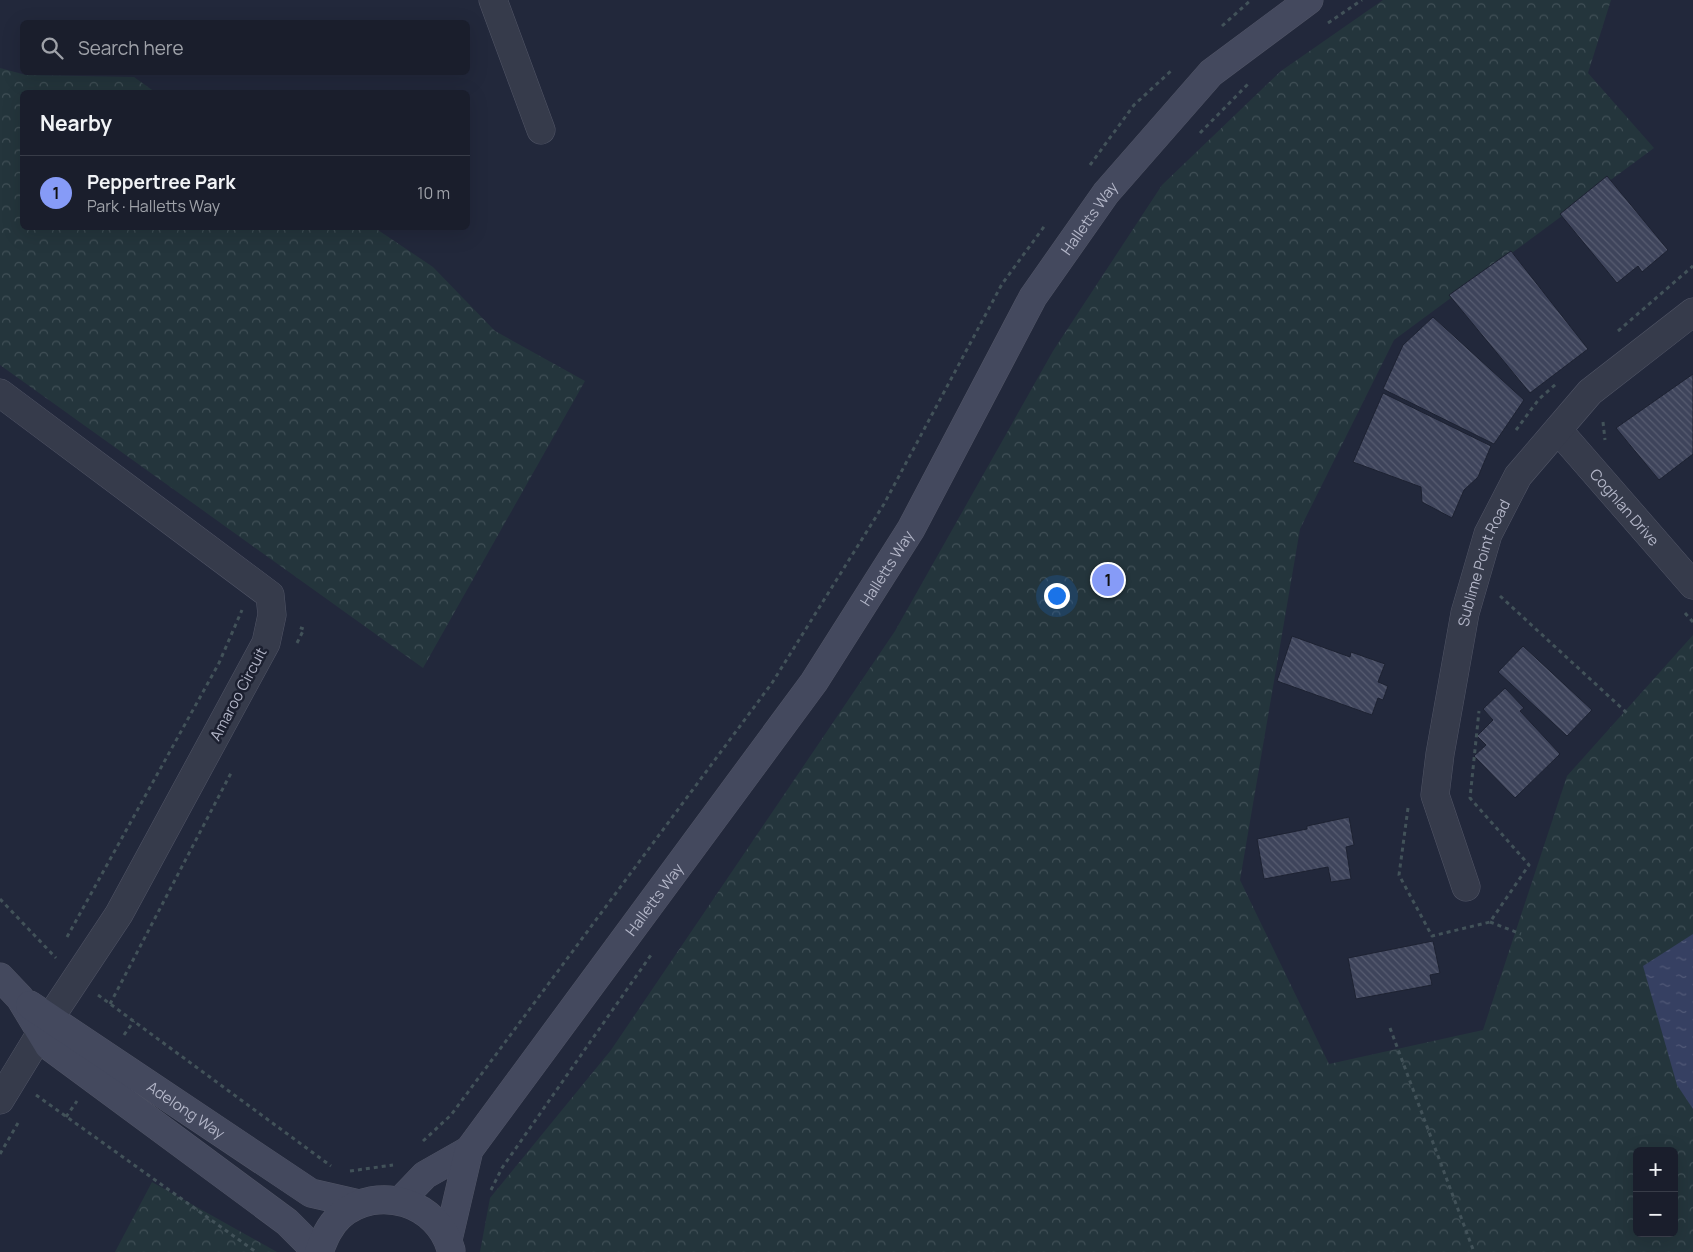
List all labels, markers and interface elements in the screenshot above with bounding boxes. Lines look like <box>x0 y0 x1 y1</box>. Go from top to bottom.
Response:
search box <box>20 20 470 75</box>
icon: search <box>38 34 66 62</box>
text: Search here <box>78 35 184 61</box>
text: Nearby <box>40 109 112 137</box>
text: Peppertree Park <box>87 169 235 195</box>
street label: Halletts Way <box>1055 177 1122 259</box>
text: 1 <box>52 182 60 204</box>
text: 10 m <box>417 182 450 204</box>
text: Park · Halletts Way <box>87 195 220 217</box>
street label: Coghlan Drive <box>1585 464 1665 550</box>
street label: Sublime Point Road <box>1452 496 1515 628</box>
street label: Halletts Way <box>855 526 918 610</box>
pin: 1 <box>1092 561 1124 599</box>
your location <box>1044 583 1070 609</box>
street label: Amaroo Circuit <box>205 644 271 744</box>
street label: Halletts Way <box>620 858 688 940</box>
street label: Adelong Way <box>143 1076 229 1143</box>
map controls <box>1633 1147 1678 1237</box>
button: + <box>1633 1147 1678 1192</box>
button: − <box>1633 1192 1678 1237</box>

